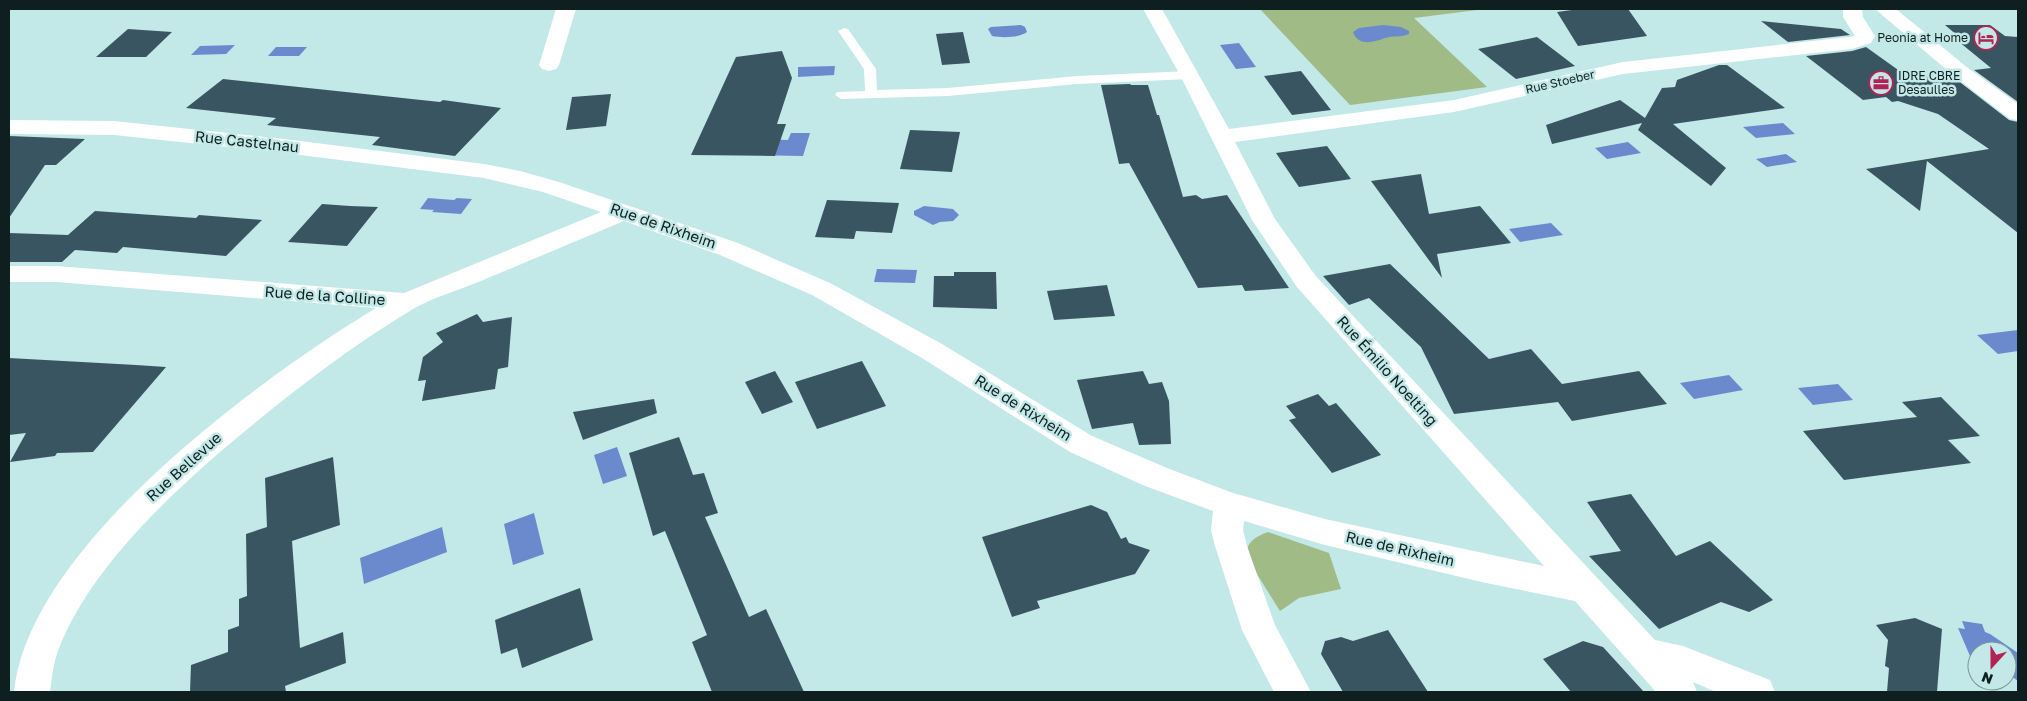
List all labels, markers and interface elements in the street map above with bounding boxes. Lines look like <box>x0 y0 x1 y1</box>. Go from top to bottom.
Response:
hotel icon: Peonia at Home <box>1973 25 1999 51</box>
place label: Peonia at Home <box>1877 30 1968 45</box>
street label: Rue Stoeber <box>1524 66 1596 97</box>
place label: IDRE CBRE Desaulles <box>1898 68 1960 97</box>
office icon: IDRE CBRE Desaulles <box>1868 70 1894 96</box>
street label: Rue Castelnau <box>194 127 300 155</box>
street label: Rue de Rixheim <box>608 199 719 252</box>
street label: Rue de la Colline <box>264 282 386 308</box>
street label: Rue Émilio Noelting <box>1334 312 1442 429</box>
street label: Rue de Rixheim <box>972 370 1075 444</box>
street label: Rue Bellevue <box>142 428 225 504</box>
street label: Rue de Rixheim <box>1344 527 1456 569</box>
north arrow <box>1967 641 2017 691</box>
text: N <box>1979 669 1995 688</box>

